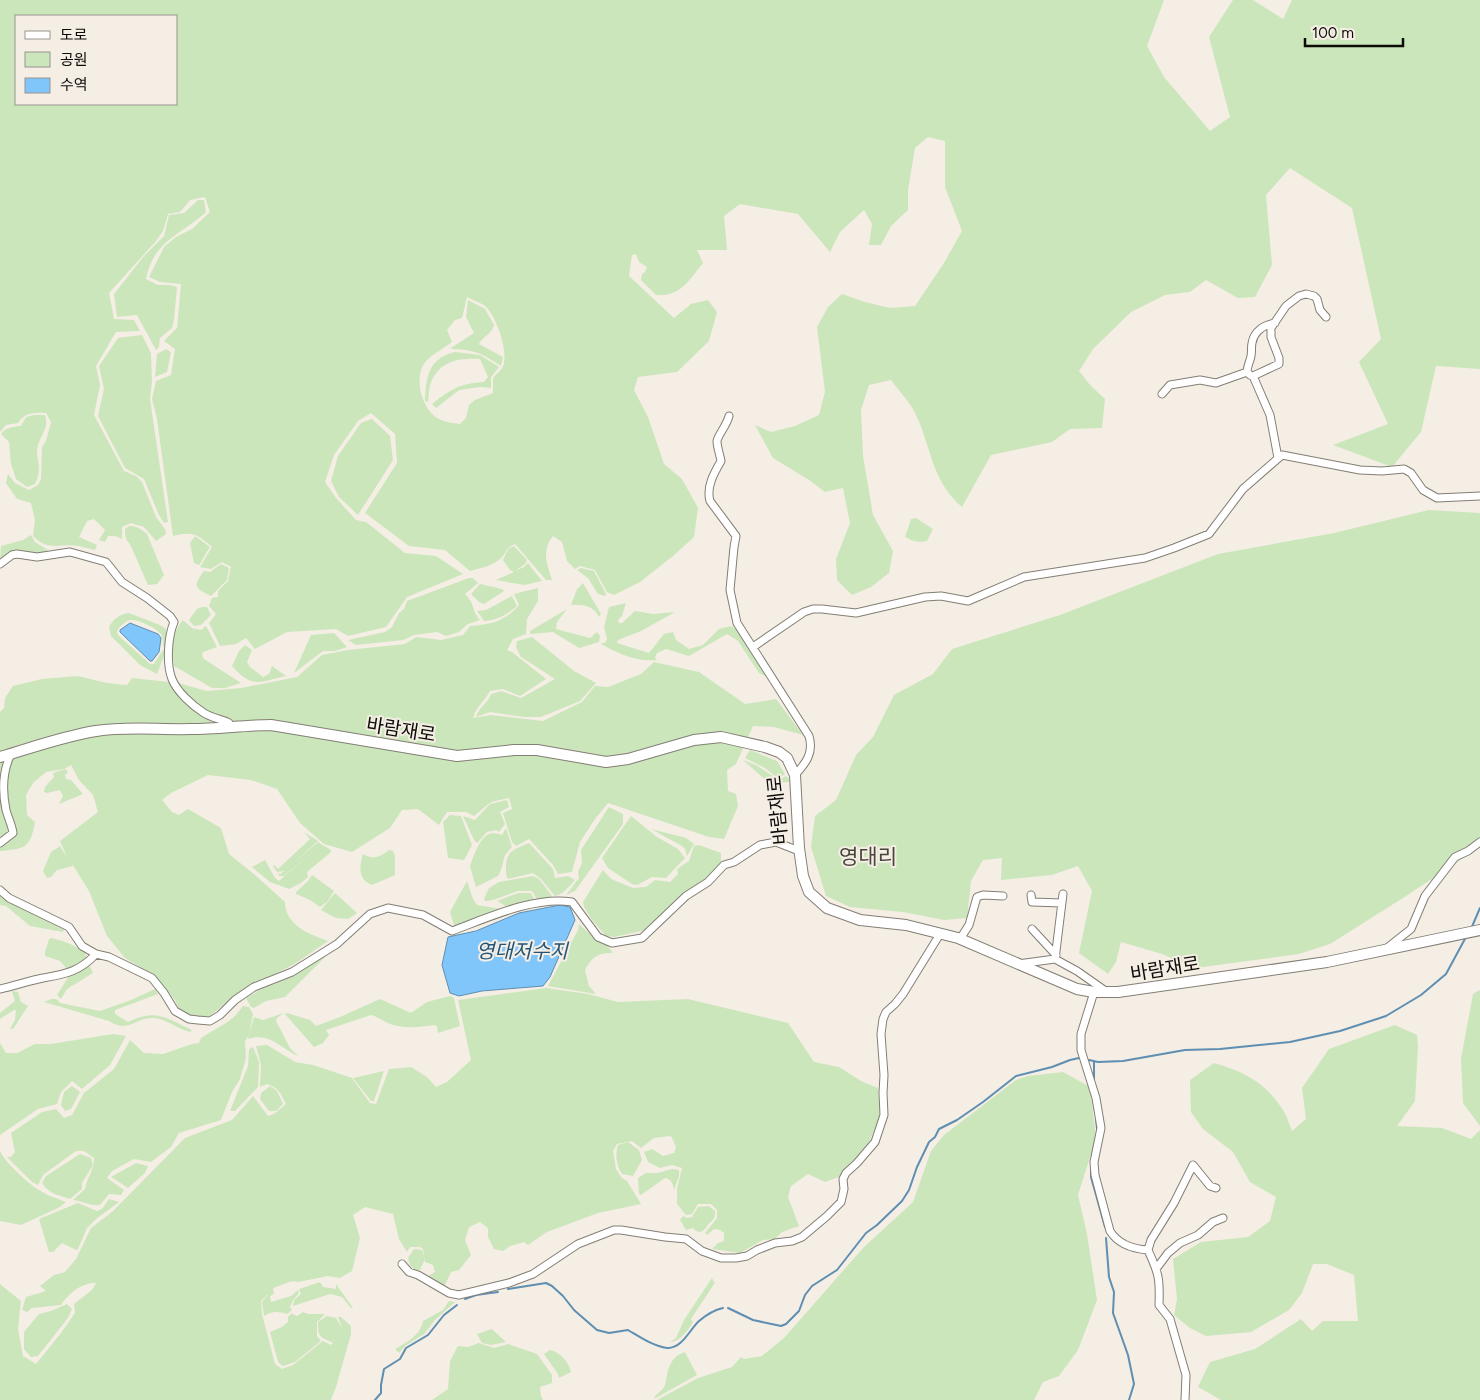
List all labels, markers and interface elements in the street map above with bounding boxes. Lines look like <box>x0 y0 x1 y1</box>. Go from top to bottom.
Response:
legend <box>15 15 178 105</box>
scale bar <box>1305 15 1402 47</box>
text: 100 m <box>1312 24 1354 42</box>
text: 도로 <box>60 26 88 44</box>
text: 공원 <box>60 51 88 69</box>
text: 수역 <box>60 76 88 94</box>
street label: 바람재로 <box>365 713 437 746</box>
street label: 바람재로 <box>762 774 793 846</box>
district label: 영대리 <box>839 844 897 869</box>
water label: 영대저수지 <box>476 939 570 963</box>
street label: 바람재로 <box>1129 952 1201 985</box>

